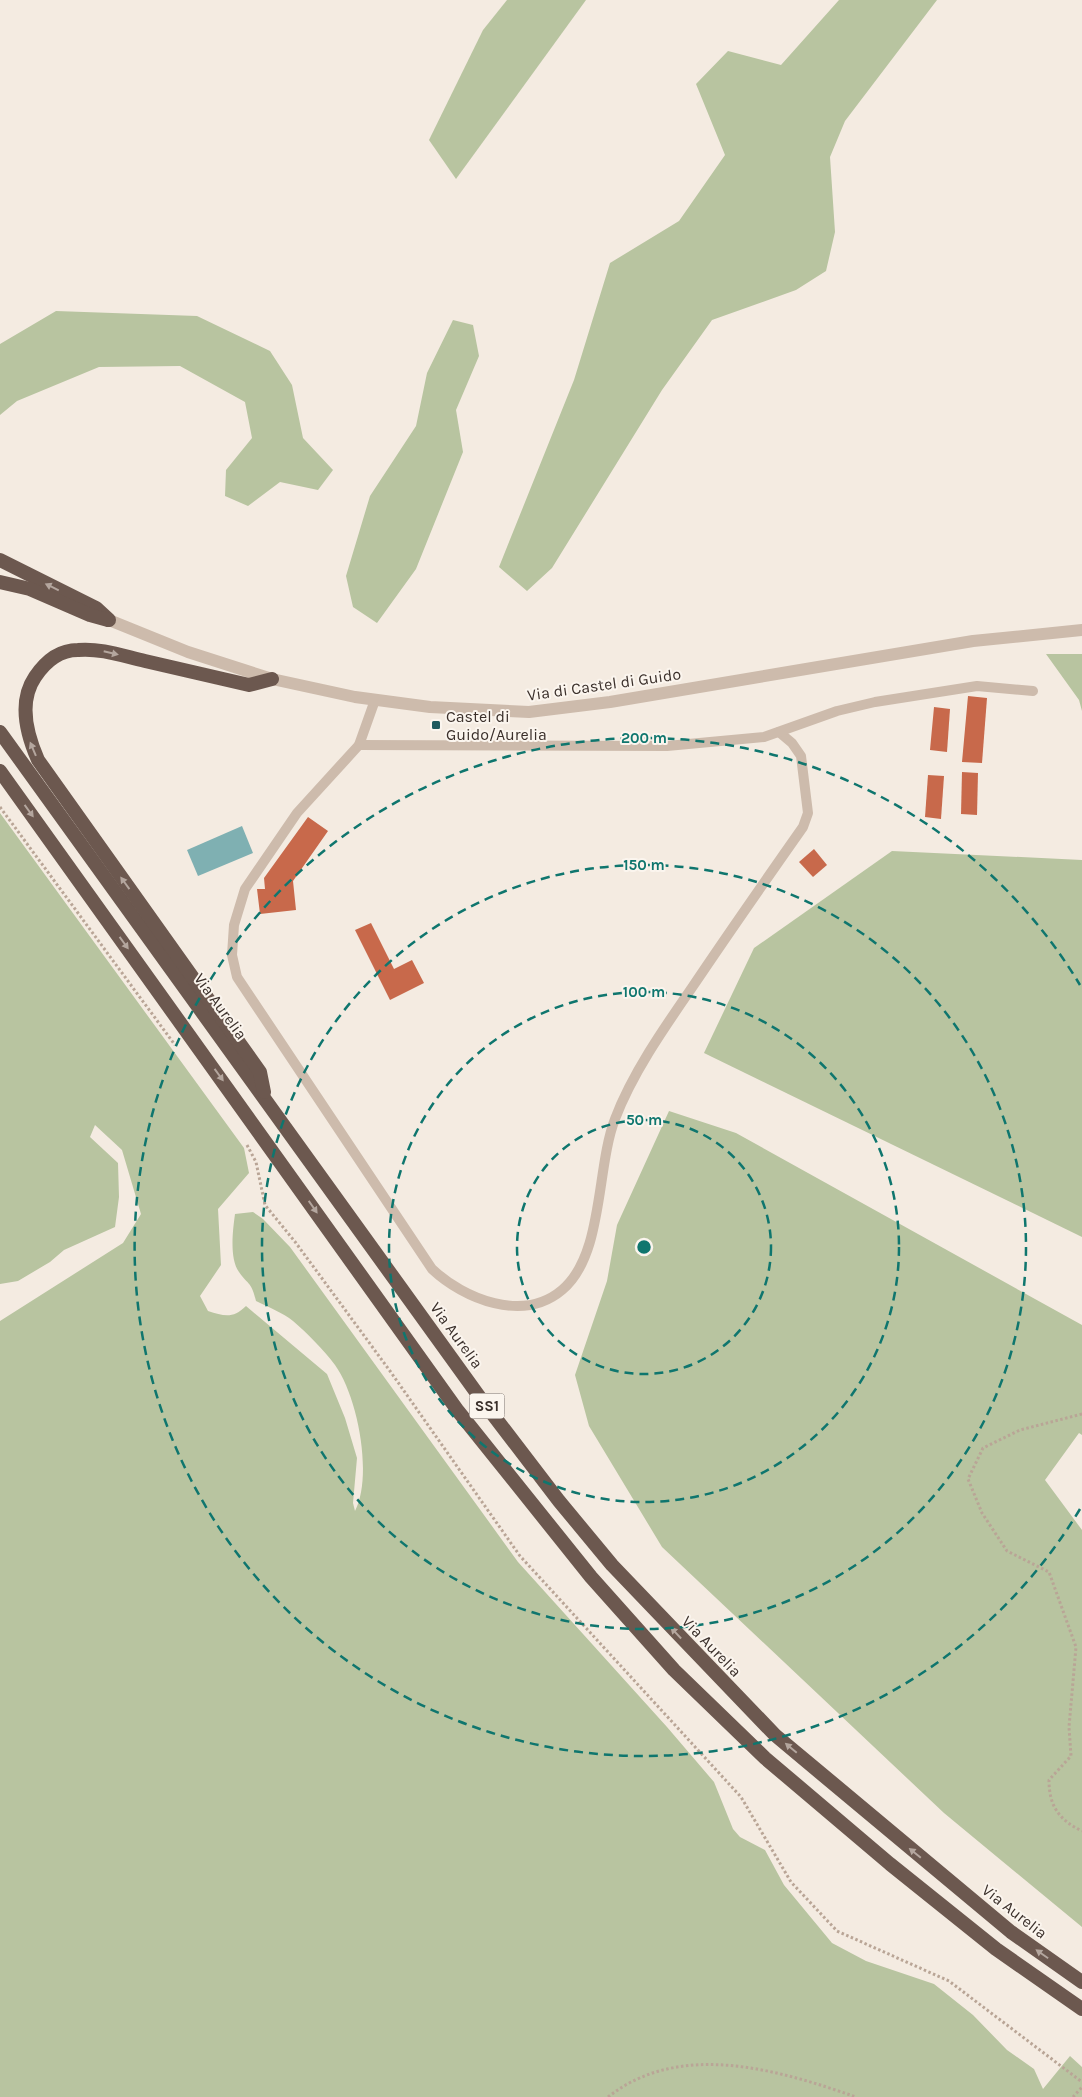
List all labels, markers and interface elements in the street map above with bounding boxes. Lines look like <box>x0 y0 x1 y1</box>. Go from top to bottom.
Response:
one-way arrow <box>45 582 59 590</box>
one-way arrow <box>104 649 119 657</box>
street label: Via di Castel di Guido <box>526 664 682 705</box>
place label: Castel di Guido/Aurelia <box>446 707 547 744</box>
marker: Castel di Guido/Aurelia <box>430 719 442 731</box>
text: 200 m <box>621 729 667 747</box>
one-way arrow <box>29 741 37 756</box>
one-way arrow <box>23 804 34 817</box>
text: 150 m <box>623 856 665 874</box>
one-way arrow <box>120 876 130 889</box>
one-way arrow <box>118 936 129 949</box>
street label: Via Aurelia <box>190 969 251 1043</box>
text: 100 m <box>623 983 665 1001</box>
one-way arrow <box>213 1068 224 1081</box>
text: 50 m <box>626 1111 662 1129</box>
one-way arrow <box>308 1200 318 1214</box>
centre of rings <box>635 1238 653 1256</box>
street label: Via Aurelia <box>426 1298 487 1372</box>
road number: SS1 <box>470 1394 504 1418</box>
street label: Via Aurelia <box>678 1612 745 1681</box>
one-way arrow <box>670 1628 682 1640</box>
one-way arrow <box>785 1742 797 1754</box>
one-way arrow <box>909 1847 922 1858</box>
street label: Via Aurelia <box>978 1880 1051 1943</box>
one-way arrow <box>1035 1949 1049 1959</box>

